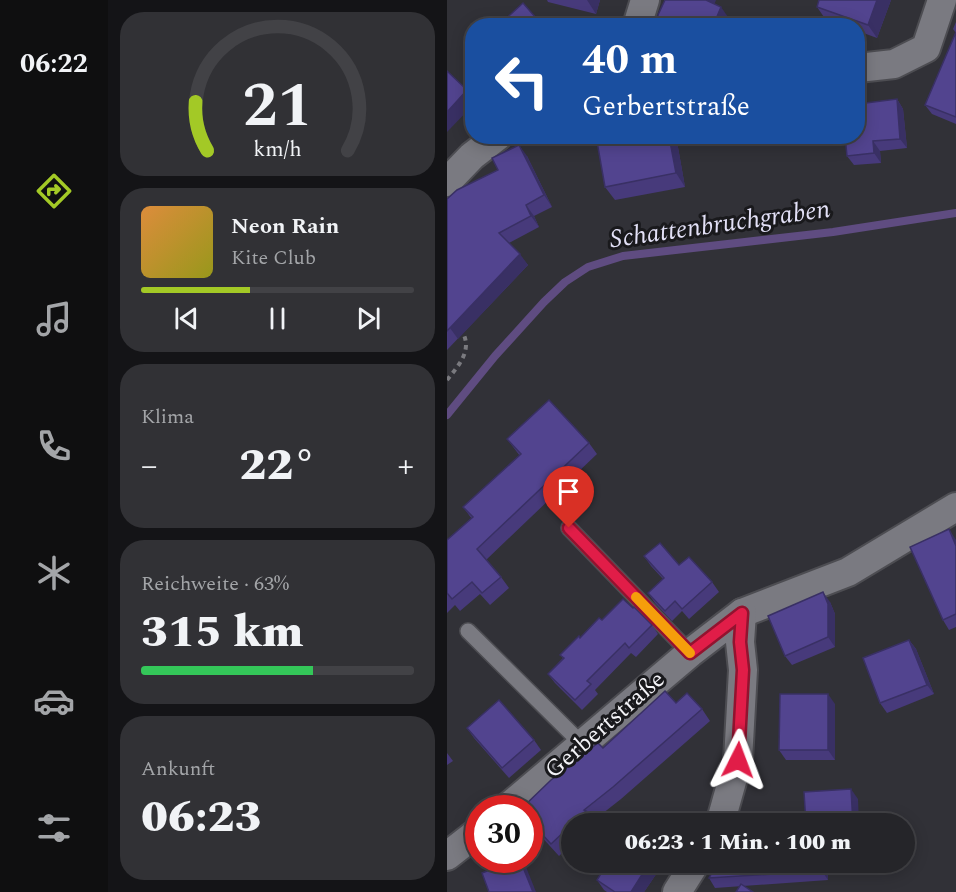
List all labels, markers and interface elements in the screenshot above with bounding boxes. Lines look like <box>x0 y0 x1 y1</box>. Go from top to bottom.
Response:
text: 40 m <box>582 29 677 92</box>
icon: left <box>483 42 561 120</box>
text: 06:22 <box>20 43 88 85</box>
text: 21 <box>242 59 313 154</box>
text: Gerbertstraße <box>582 86 750 128</box>
text: km/h <box>253 133 302 166</box>
icon: directions <box>33 170 75 212</box>
water label: Schattenbruchgraben <box>607 189 833 259</box>
text: Neon Rain <box>231 210 339 243</box>
text: Kite Club <box>231 243 316 273</box>
icon: music <box>33 298 75 340</box>
icon: previous <box>170 302 203 335</box>
icon: pause <box>261 302 294 335</box>
icon: next <box>352 302 385 335</box>
text: Klima <box>141 402 194 432</box>
icon: phone <box>33 425 75 467</box>
text: 22° <box>239 431 316 500</box>
text: − <box>141 441 158 491</box>
text: + <box>397 441 414 491</box>
pin <box>543 466 594 528</box>
icon: arrive <box>552 475 585 508</box>
icon: climate <box>33 552 75 594</box>
text: Reichweite · 63% <box>141 569 289 599</box>
text: 315 km <box>141 598 303 667</box>
street label: Gerbertstraße <box>537 662 673 788</box>
icon: car <box>33 680 75 722</box>
position arrow <box>706 728 770 792</box>
text: Ankunft <box>141 754 215 784</box>
text: 06:23 <box>141 783 262 852</box>
speed limit sign: 30 <box>465 795 543 873</box>
icon: filters <box>33 807 75 849</box>
text: 06:23 · 1 Min. · 100 m <box>625 826 851 859</box>

